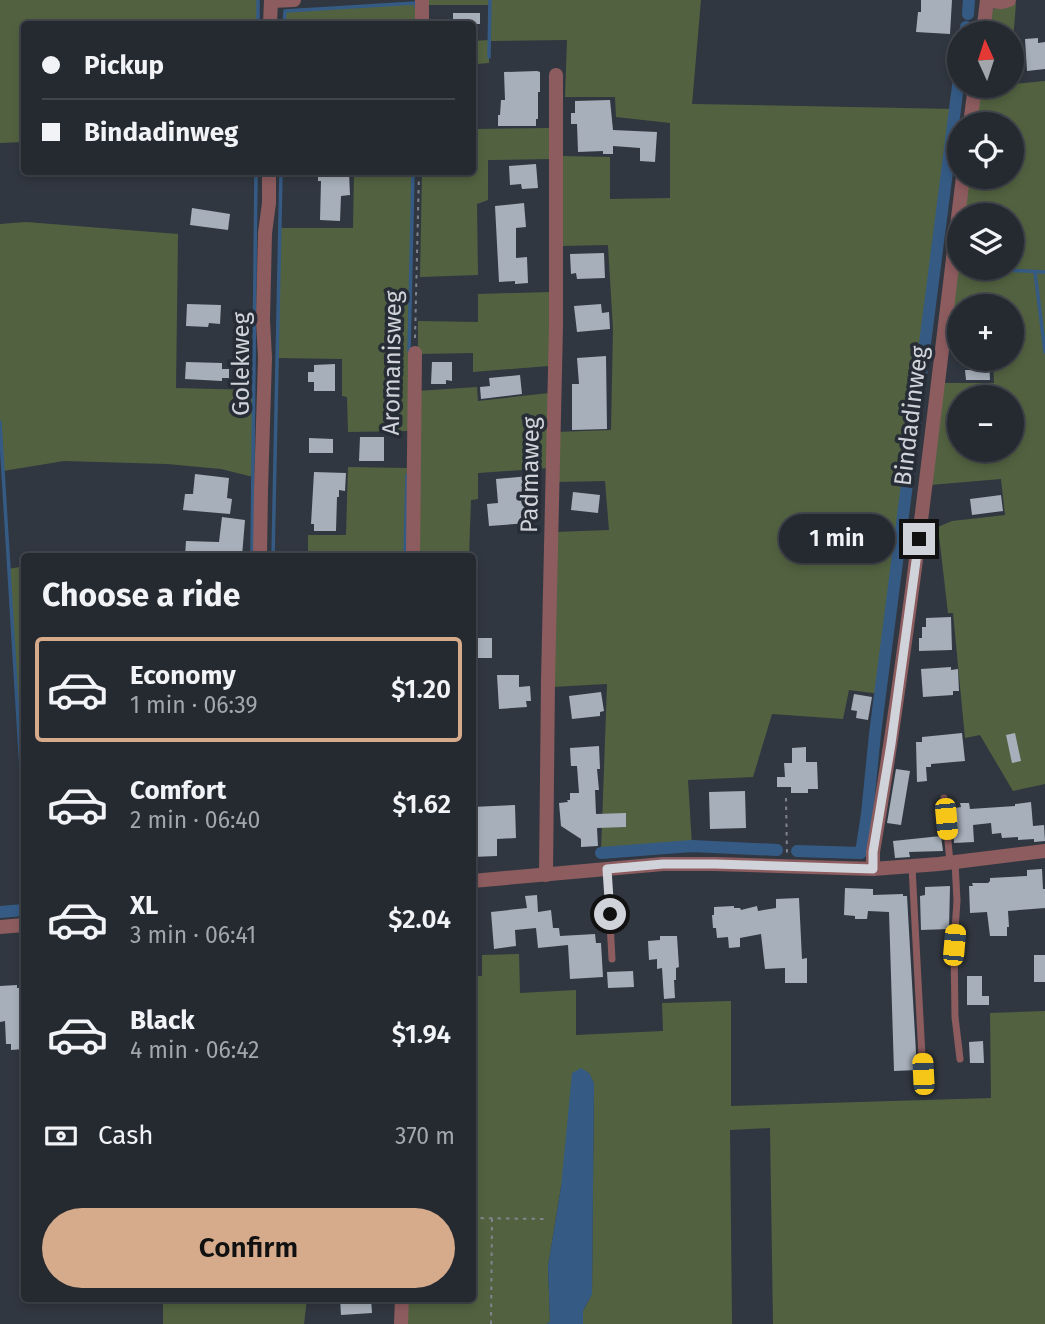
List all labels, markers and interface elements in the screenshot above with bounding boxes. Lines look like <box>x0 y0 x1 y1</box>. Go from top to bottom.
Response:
north arrow <box>947 21 1024 98</box>
map controls <box>947 21 1024 462</box>
text: Pickup <box>84 50 164 81</box>
button: locate <box>947 112 1024 189</box>
text: Bindadinweg <box>84 117 238 148</box>
button: layers <box>947 203 1024 280</box>
street label: Aromanisweg <box>377 290 407 436</box>
button: + <box>947 294 1024 371</box>
street label: Golekweg <box>227 311 255 416</box>
street label: Bindadinweg <box>889 344 934 488</box>
button: − <box>947 385 1024 462</box>
street label: Padmaweg <box>515 416 545 533</box>
callout: 1 min <box>779 514 894 564</box>
route end <box>903 523 935 555</box>
text: 1 min <box>809 524 865 552</box>
text: Choose a ride <box>42 576 240 614</box>
icon: car <box>46 658 109 721</box>
text: Economy <box>130 660 236 691</box>
text: $1.20 <box>391 674 451 705</box>
text: 1 min · 06:39 <box>130 691 258 719</box>
icon: car <box>46 773 109 836</box>
text: Comfort <box>130 775 226 806</box>
text: $1.62 <box>392 789 451 820</box>
car <box>934 797 959 841</box>
text: 2 min · 06:40 <box>130 806 260 834</box>
icon: car <box>46 888 109 951</box>
text: XL <box>130 890 158 921</box>
route start <box>594 898 626 930</box>
text: $2.04 <box>388 904 451 935</box>
text: 3 min · 06:41 <box>130 921 256 949</box>
car <box>942 923 967 967</box>
icon: car <box>46 1003 109 1066</box>
text: Black <box>130 1005 195 1036</box>
text: $1.94 <box>392 1019 451 1050</box>
text: 4 min · 06:42 <box>130 1036 259 1064</box>
car <box>912 1052 935 1096</box>
icon: cash <box>42 1117 80 1155</box>
text: Cash <box>98 1120 154 1151</box>
text: 370 m <box>395 1122 455 1150</box>
button: Confirm <box>42 1208 455 1288</box>

